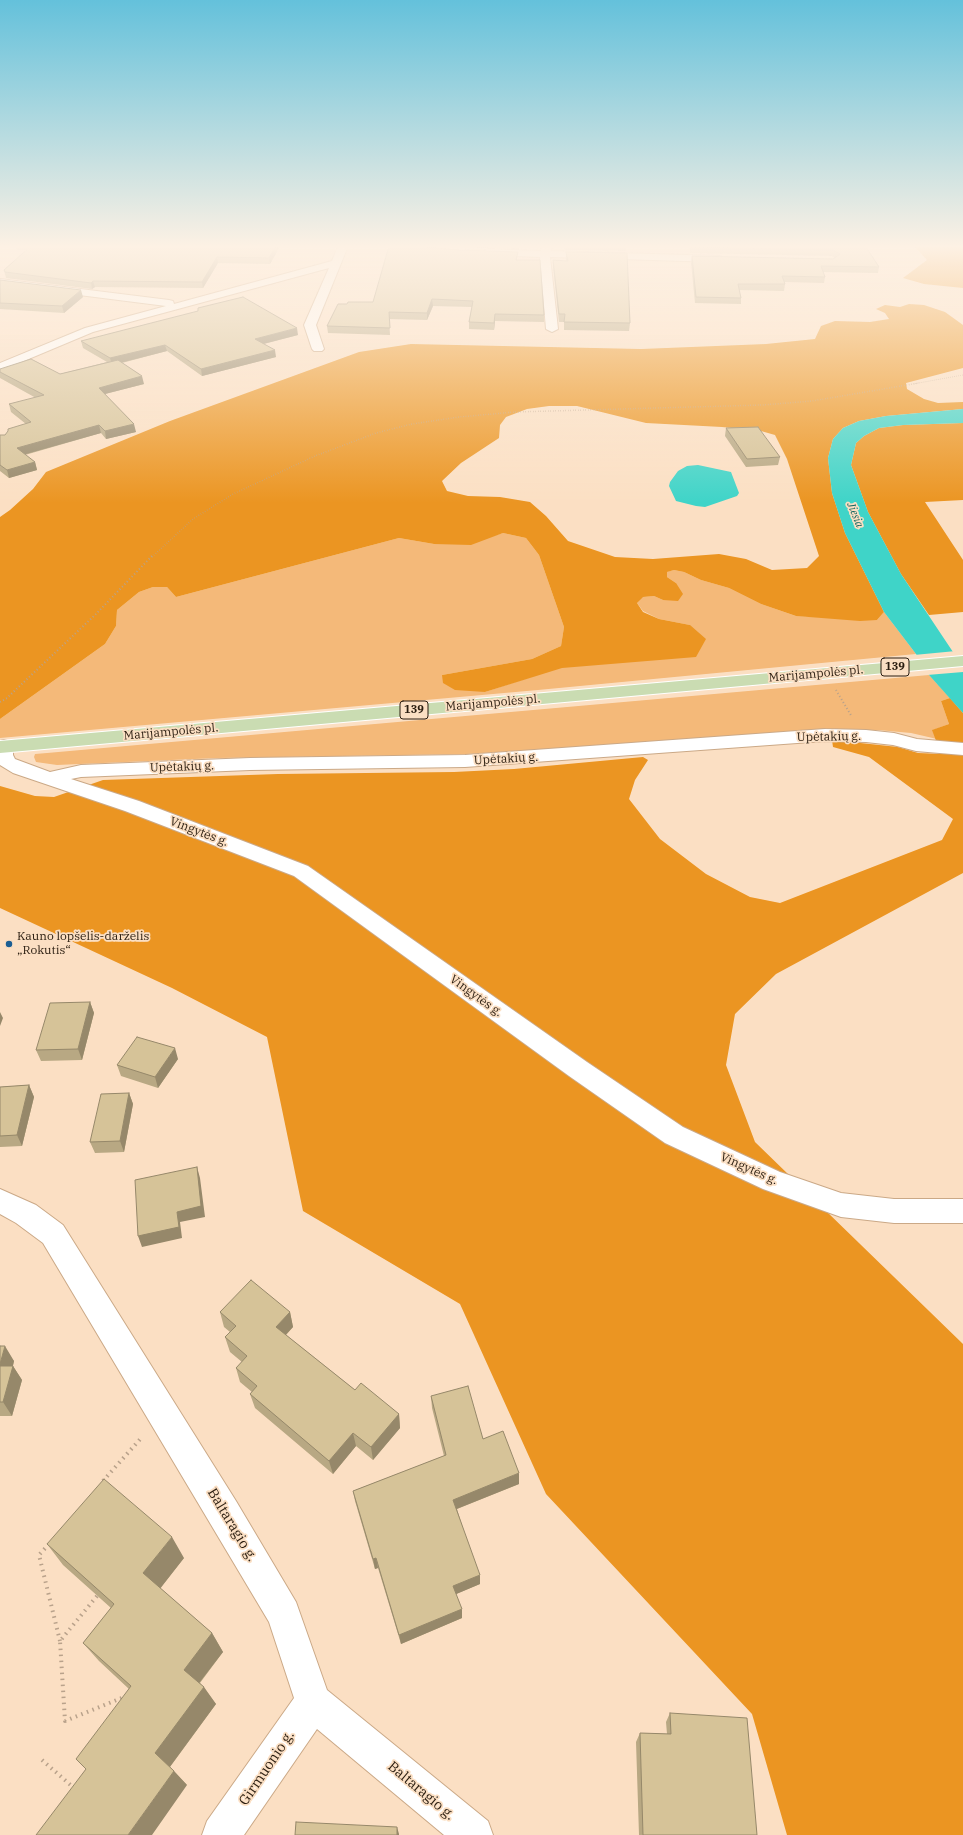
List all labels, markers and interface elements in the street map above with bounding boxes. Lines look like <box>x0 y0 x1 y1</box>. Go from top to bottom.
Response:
water label: Jiesia <box>844 500 866 530</box>
road number: 139 <box>881 658 909 676</box>
street label: Marijampolės pl. <box>768 663 864 685</box>
street label: Marijampolės pl. <box>445 692 541 714</box>
road number: 139 <box>400 701 428 719</box>
street label: Marijampolės pl. <box>123 721 219 743</box>
street label: Upėtakių g. <box>797 729 861 745</box>
street label: Upėtakių g. <box>473 750 539 768</box>
street label: Upėtakių g. <box>150 759 214 775</box>
street label: Vingytės g. <box>168 814 230 850</box>
place label: Kauno lopšelis-darželis „Rokutis“ <box>17 930 149 958</box>
marker: Kauno lopšelis-darželis „Rokutis“ <box>4 939 14 949</box>
street label: Vingytės g. <box>447 972 505 1020</box>
street label: Vingytės g. <box>718 1150 780 1188</box>
street label: Baltaragio g. <box>204 1485 260 1565</box>
street label: Girmuonio g. <box>236 1727 298 1809</box>
street label: Baltaragio g. <box>384 1758 458 1824</box>

